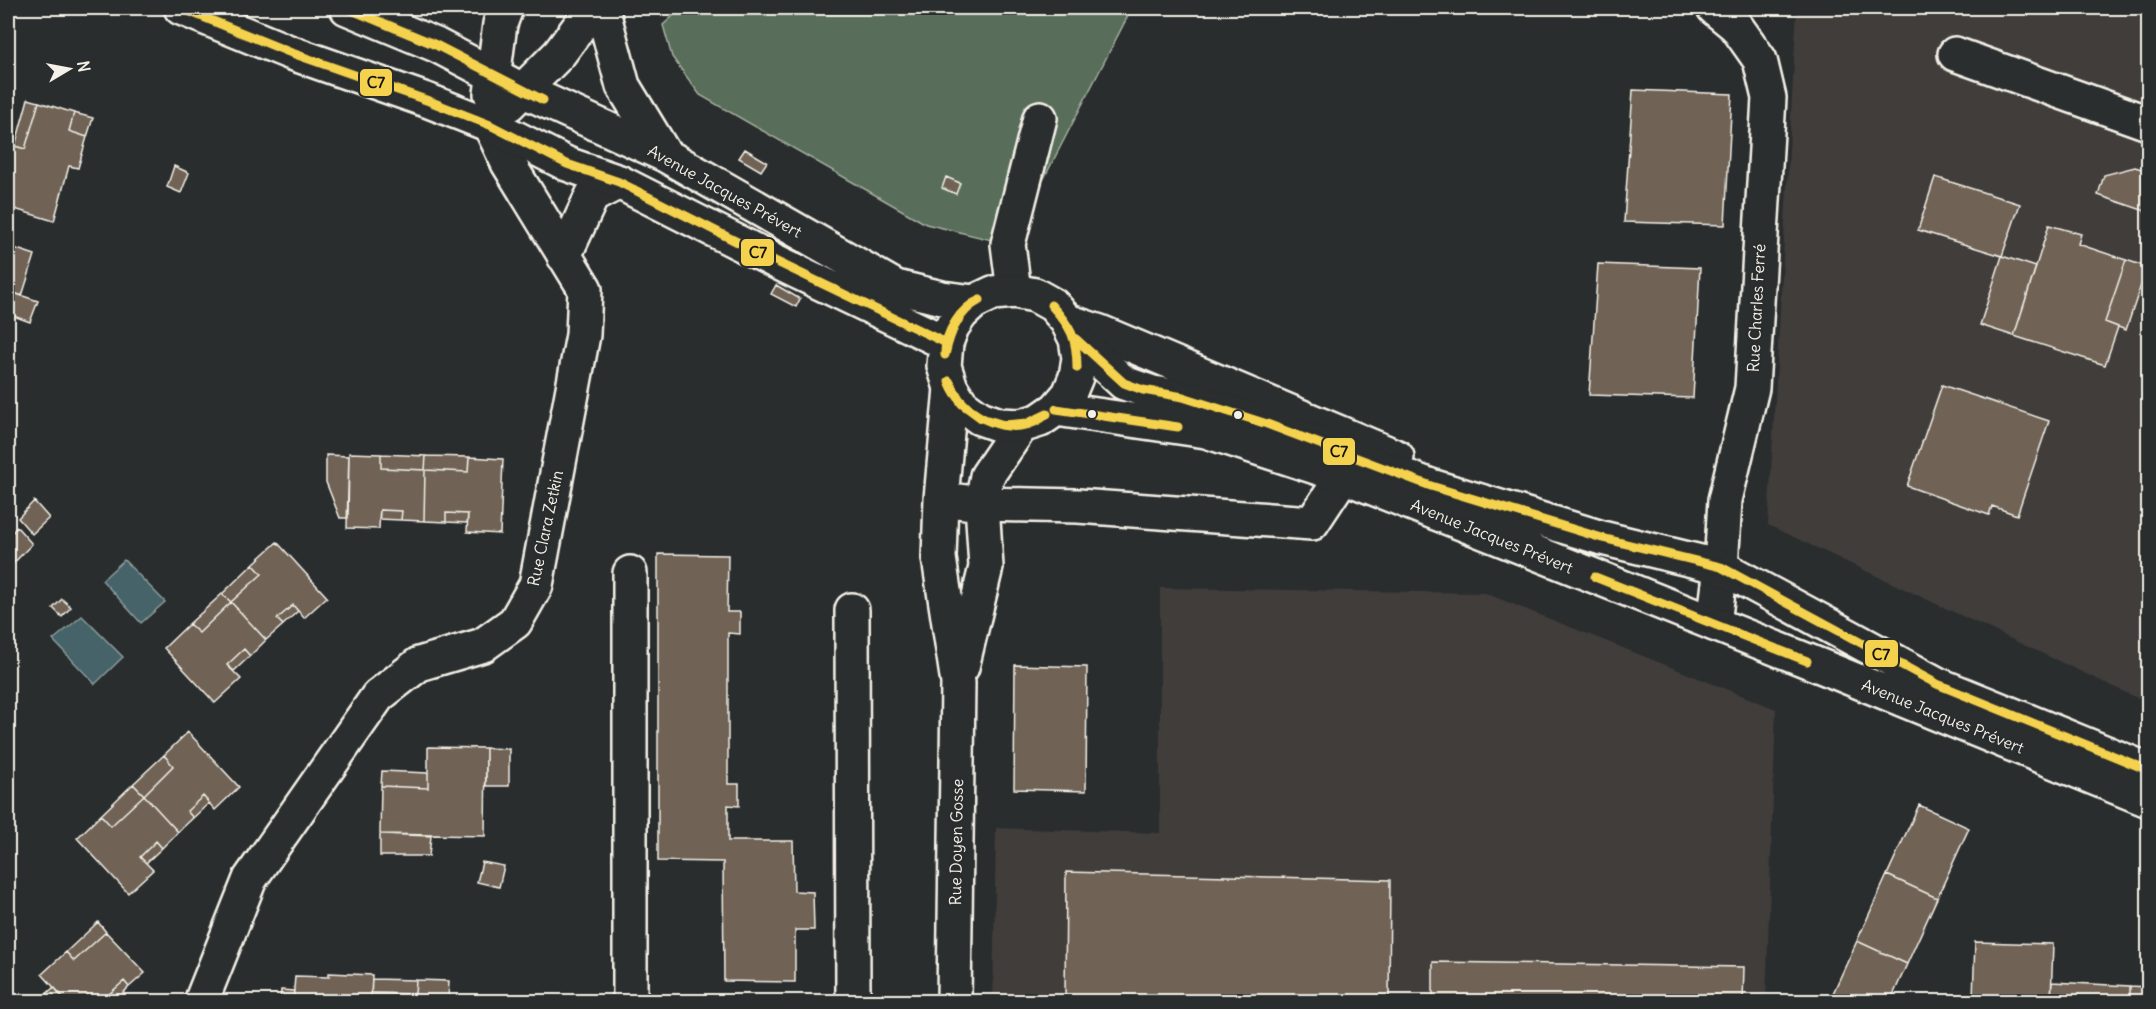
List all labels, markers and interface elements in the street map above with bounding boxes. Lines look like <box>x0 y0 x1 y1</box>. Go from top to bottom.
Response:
north arrow <box>39 39 99 99</box>
text: N <box>73 59 95 74</box>
line badge: C7 <box>359 68 393 97</box>
text: C7 <box>367 72 385 92</box>
street label: Avenue Jacques Prévert <box>644 140 806 242</box>
line badge: C7 <box>740 238 775 267</box>
text: C7 <box>749 242 767 262</box>
street label: Rue Charles Ferré <box>1743 243 1769 373</box>
unlabelled marker <box>1086 408 1098 420</box>
unlabelled marker <box>1232 409 1244 421</box>
line badge: C7 <box>1322 437 1356 466</box>
text: C7 <box>1330 441 1348 461</box>
street label: Rue Clara Zetkin <box>523 468 567 588</box>
street label: Avenue Jacques Prévert <box>1408 494 1577 578</box>
line badge: C7 <box>1864 639 1899 668</box>
text: C7 <box>1872 644 1890 664</box>
street label: Avenue Jacques Prévert <box>1859 674 2028 758</box>
street label: Rue Doyen Gosse <box>945 779 967 905</box>

